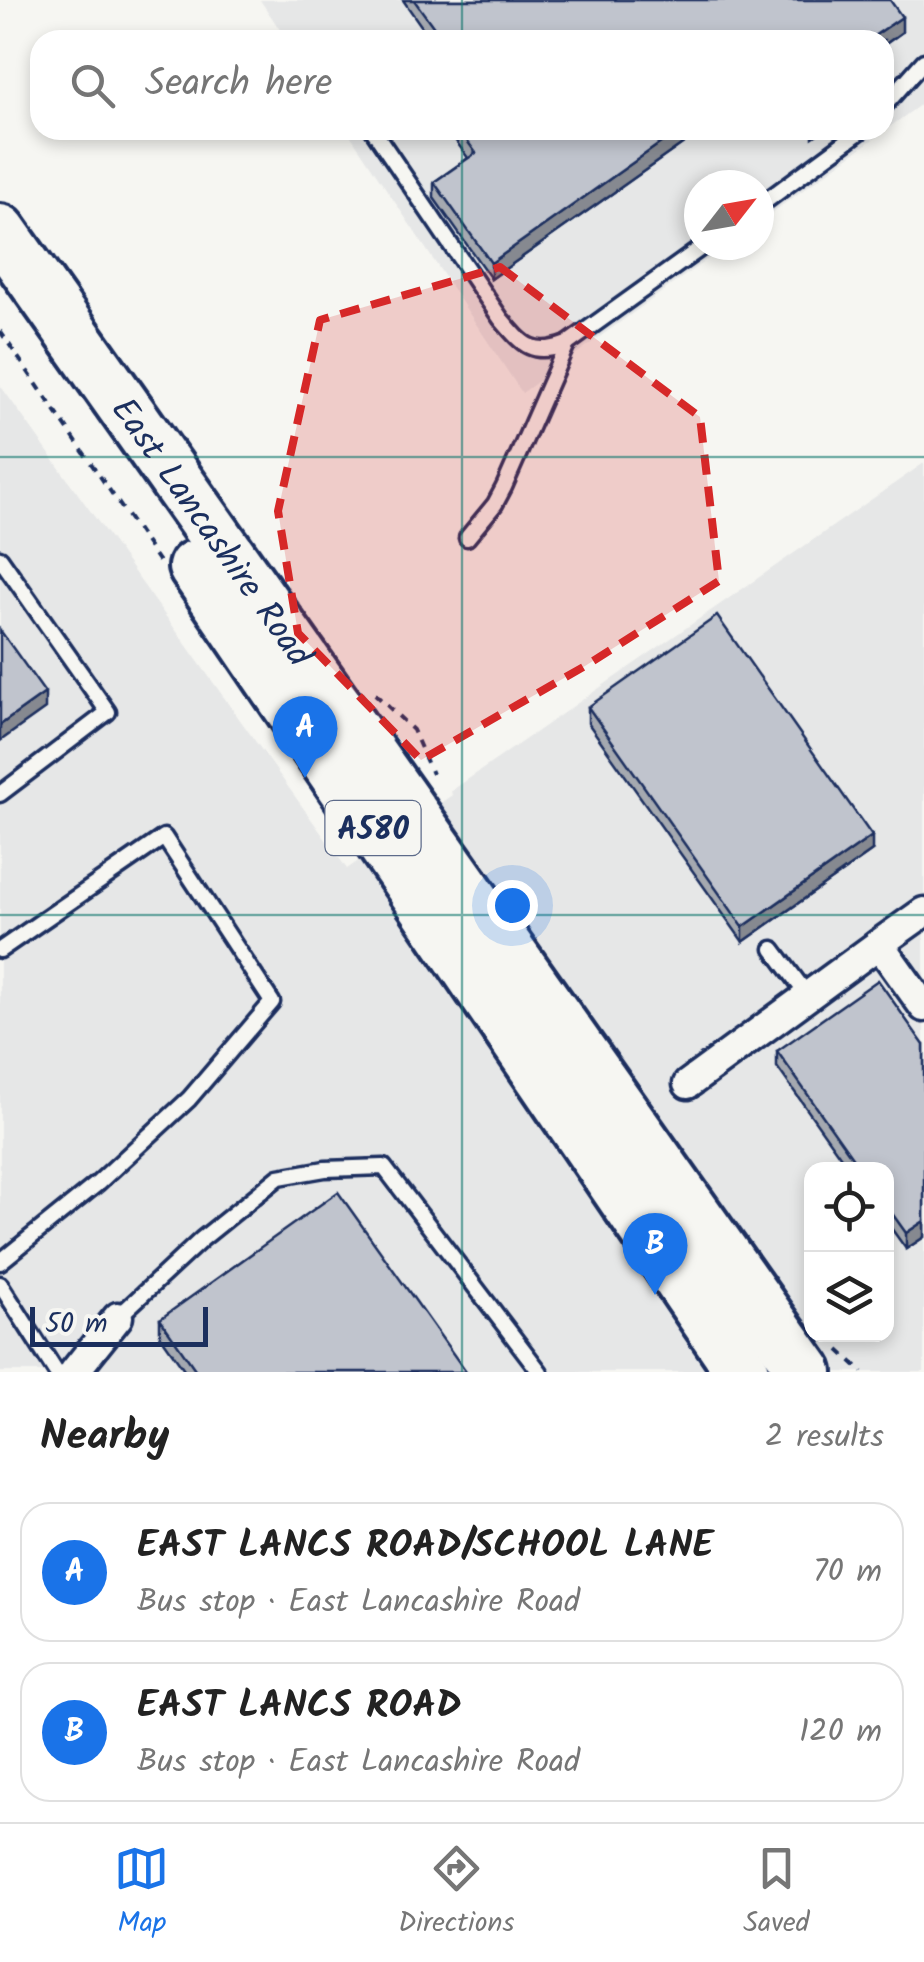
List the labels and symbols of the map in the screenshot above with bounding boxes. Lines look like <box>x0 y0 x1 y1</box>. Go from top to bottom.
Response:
north arrow <box>684 170 774 260</box>
street label: East Lancashire Road <box>95 387 326 681</box>
pin: A <box>272 696 338 778</box>
road number: A580 <box>326 801 420 855</box>
your location <box>487 880 538 931</box>
pin: B <box>622 1212 688 1295</box>
scale bar <box>30 1302 208 1346</box>

